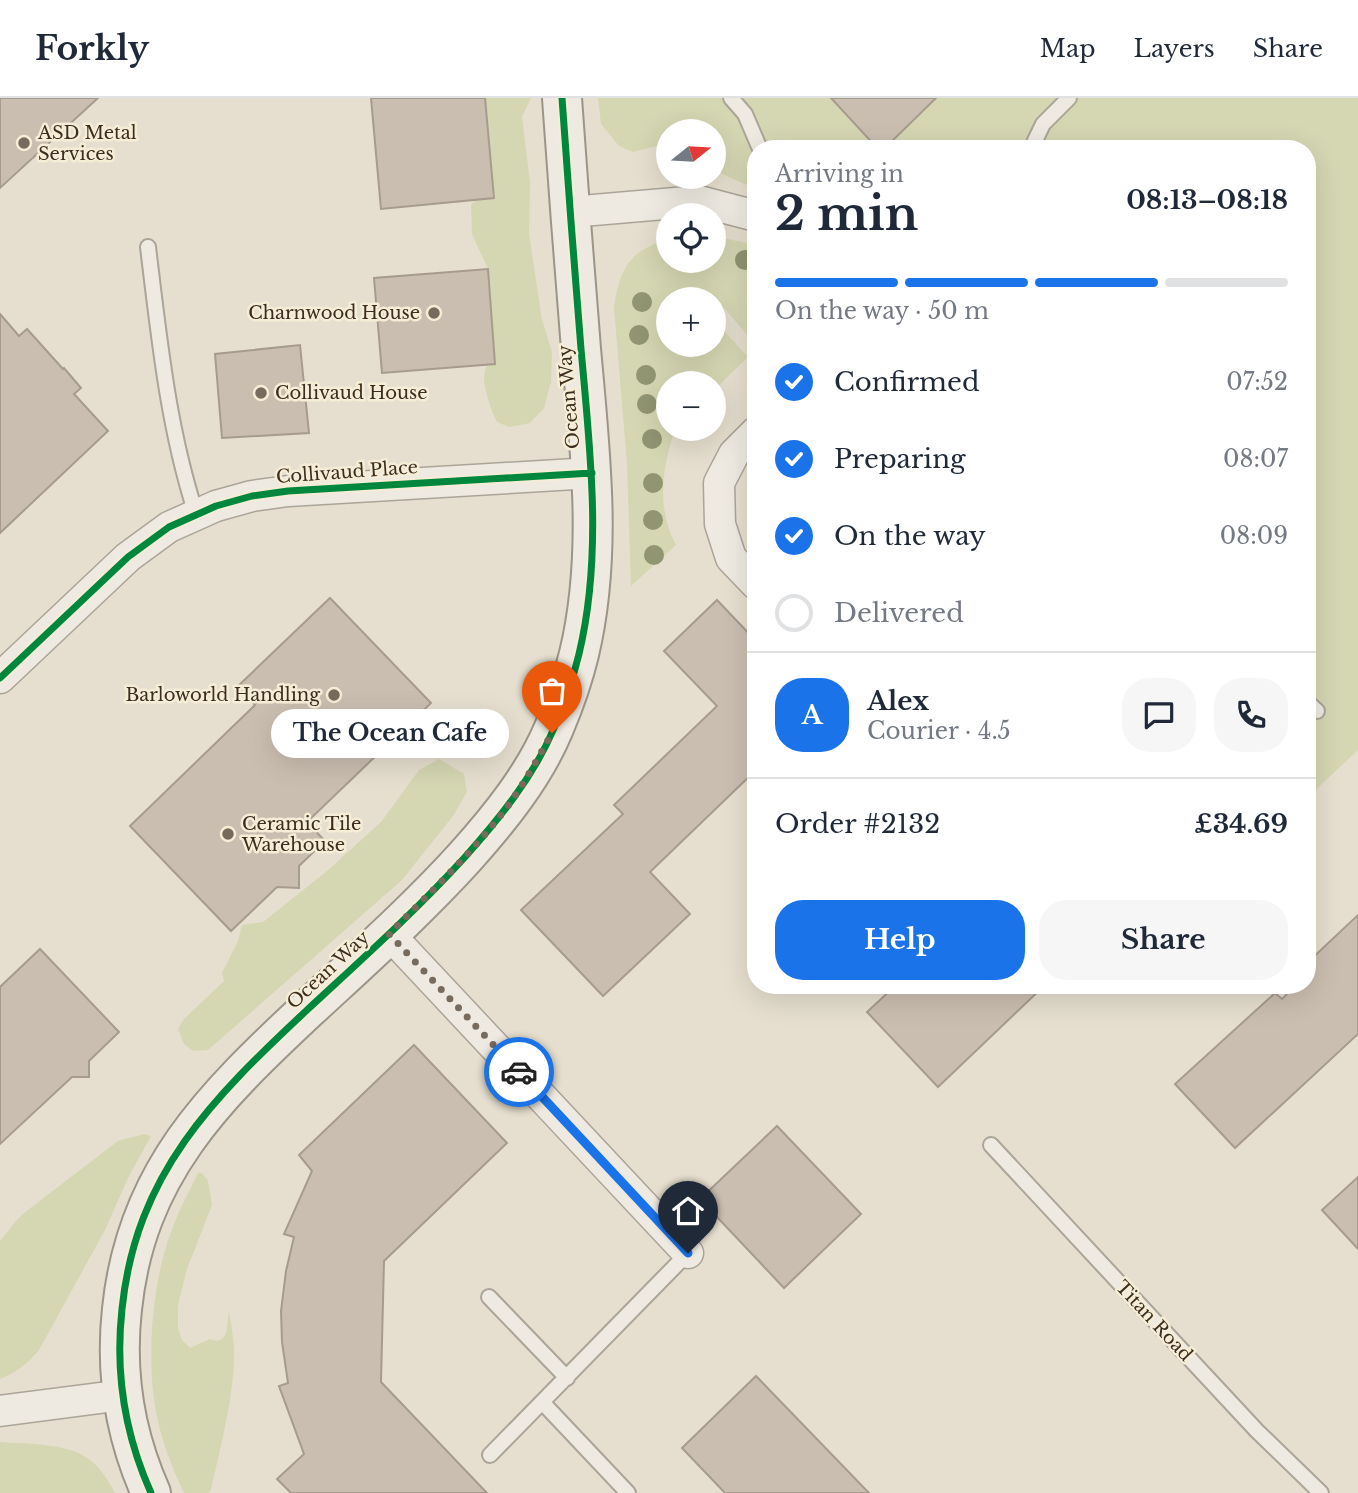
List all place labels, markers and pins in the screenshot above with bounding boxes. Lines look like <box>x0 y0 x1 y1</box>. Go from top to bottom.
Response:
place label: ASD Metal Services <box>37 122 137 165</box>
marker: ASD Metal Services <box>16 135 32 151</box>
place label: Charnwood House <box>248 302 420 324</box>
marker: Charnwood House <box>426 305 442 321</box>
place label: Collivaud House <box>275 382 428 404</box>
marker: Collivaud House <box>253 385 269 401</box>
pin <box>522 661 582 733</box>
place label: Barloworld Handling <box>125 684 320 706</box>
marker: Barloworld Handling <box>326 687 342 703</box>
callout: The Ocean Cafe <box>272 708 510 758</box>
place label: Ceramic Tile Warehouse <box>241 813 361 856</box>
marker: Ceramic Tile Warehouse <box>220 826 236 842</box>
pin <box>658 1181 718 1253</box>

